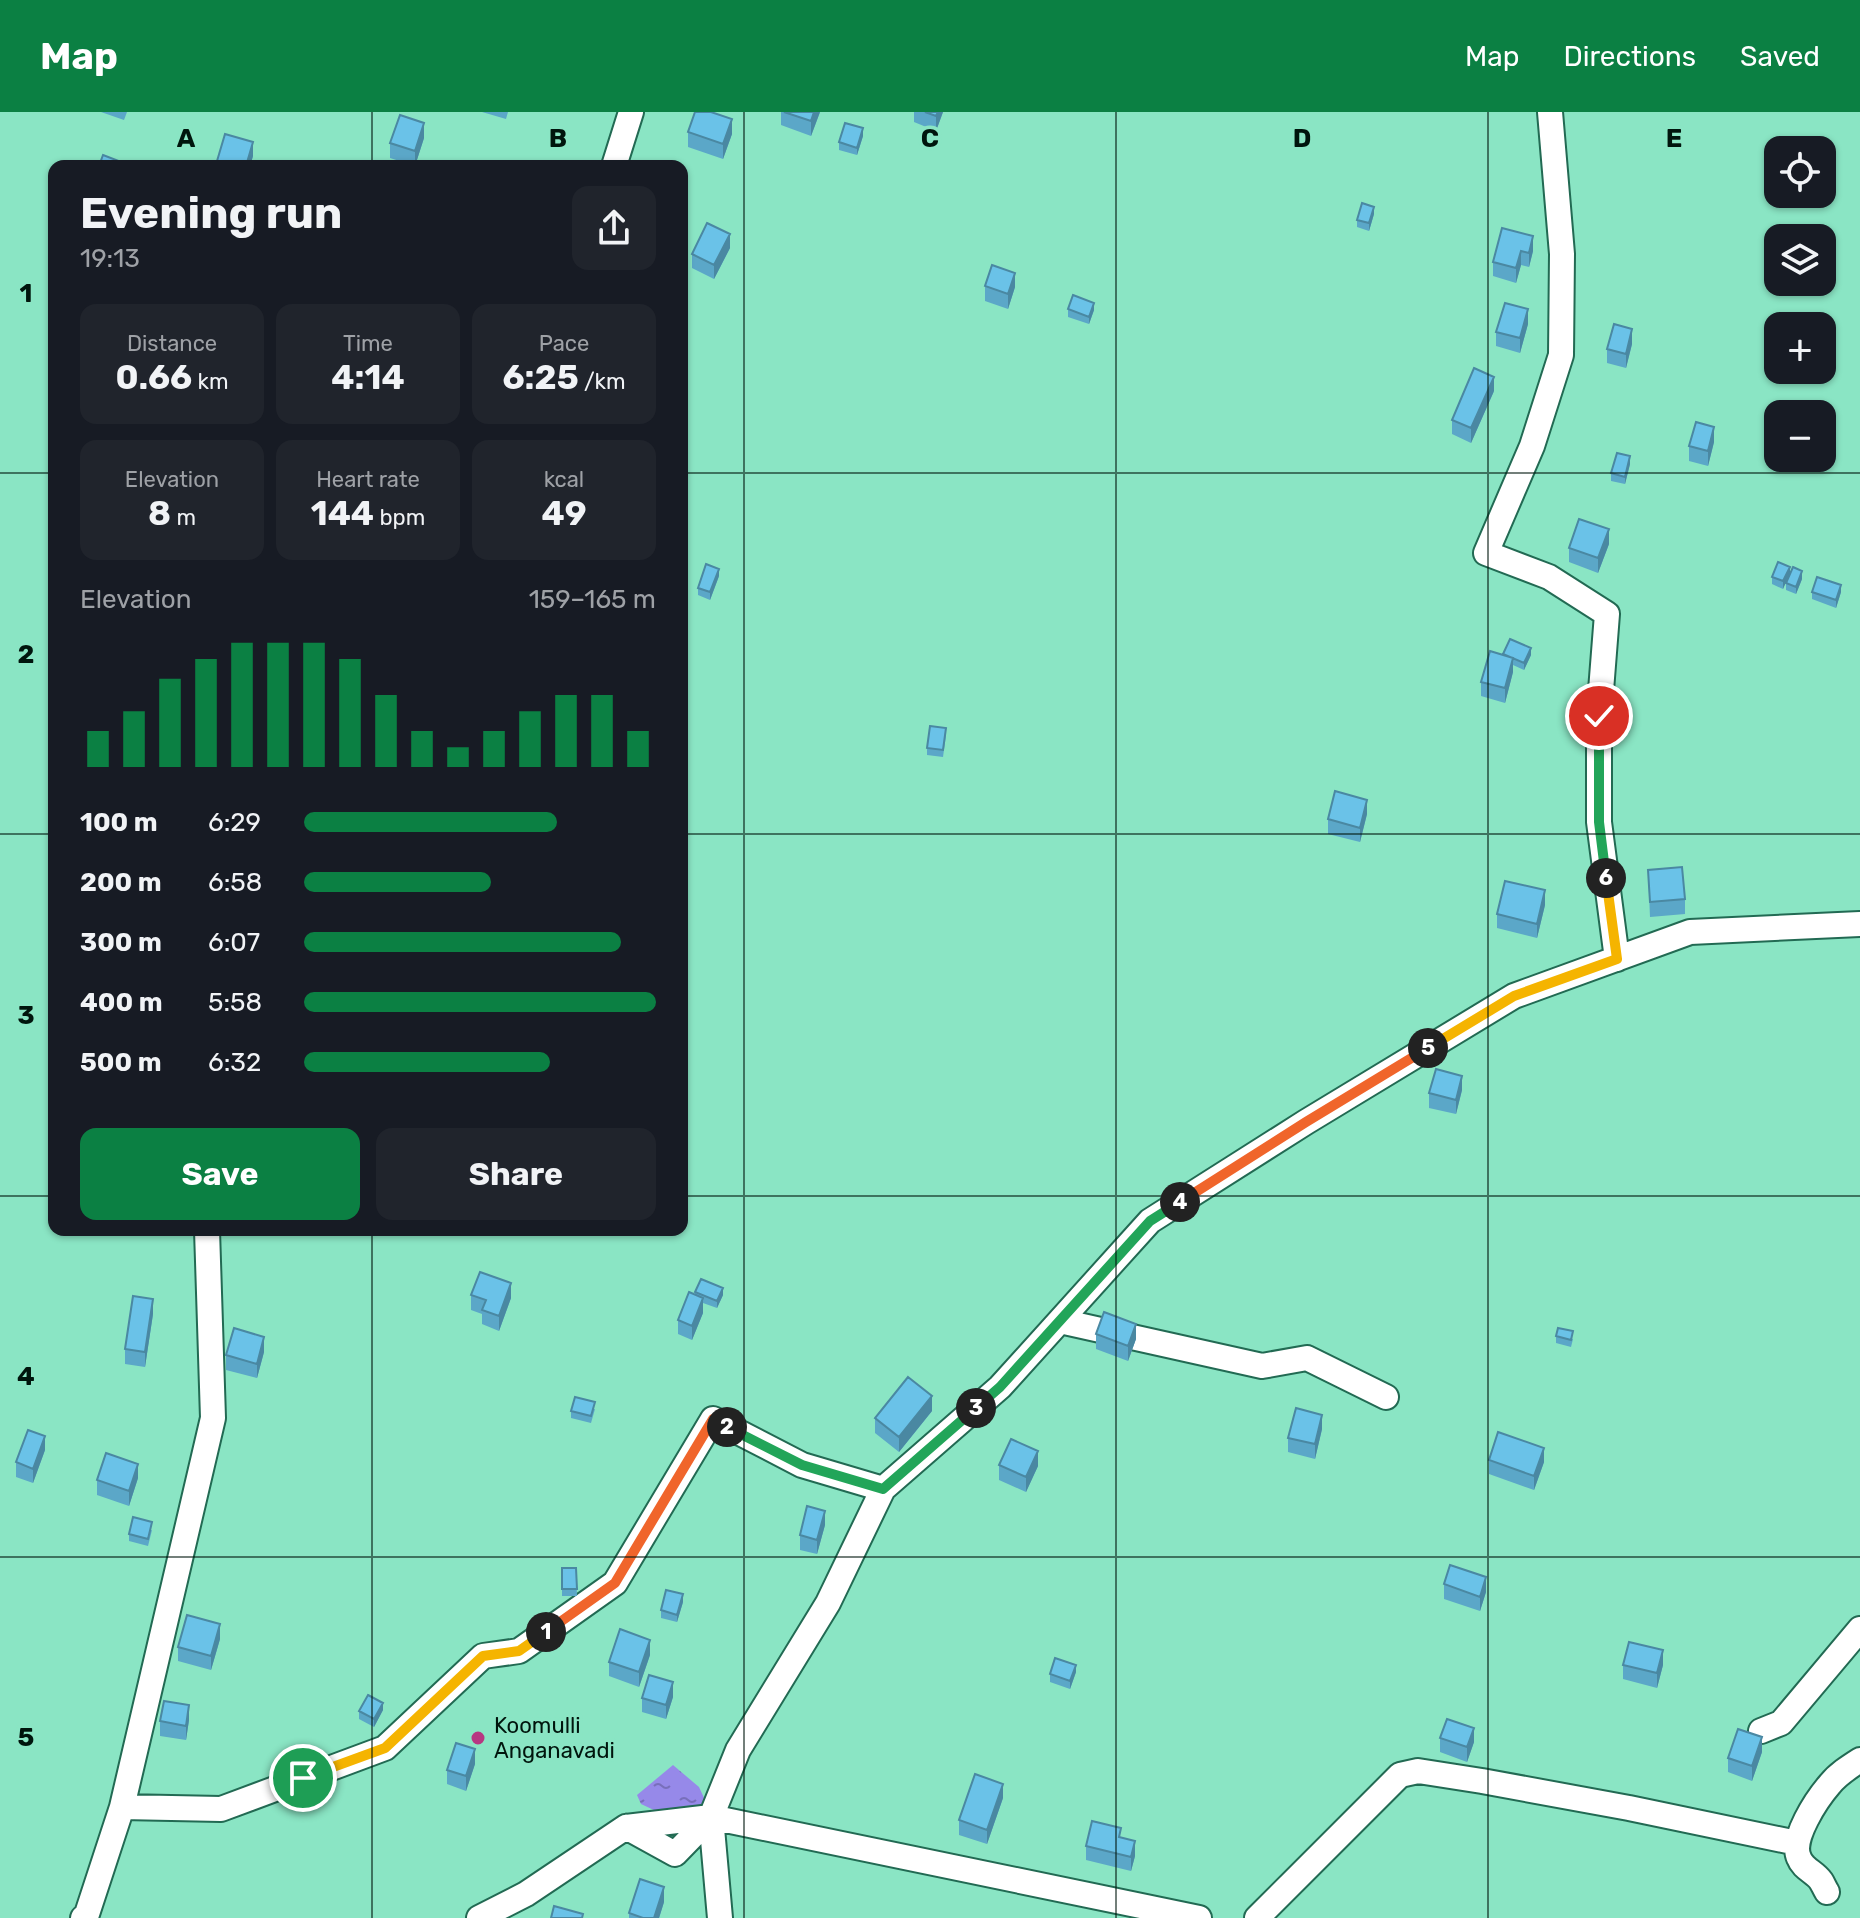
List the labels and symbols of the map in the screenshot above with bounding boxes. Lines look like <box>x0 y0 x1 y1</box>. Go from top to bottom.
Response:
text: A <box>177 123 196 154</box>
text: B <box>549 123 567 154</box>
text: C <box>921 123 939 154</box>
text: D <box>1293 123 1311 154</box>
text: E <box>1666 123 1682 154</box>
text: 1 <box>20 278 32 309</box>
text: 2 <box>18 639 34 670</box>
pin <box>1565 682 1633 750</box>
pin: 6 <box>1586 858 1626 898</box>
text: 3 <box>17 1000 35 1031</box>
pin: 5 <box>1408 1028 1448 1068</box>
pin: 4 <box>1160 1182 1200 1222</box>
text: 4 <box>17 1361 35 1392</box>
pin: 3 <box>956 1388 996 1428</box>
pin: 2 <box>707 1407 747 1447</box>
pin: 1 <box>526 1612 566 1652</box>
place label: Koomulli Anganavadi <box>494 1712 615 1764</box>
text: 5 <box>18 1722 34 1753</box>
marker: Koomulli Anganavadi <box>469 1729 487 1747</box>
pin <box>269 1744 337 1812</box>

